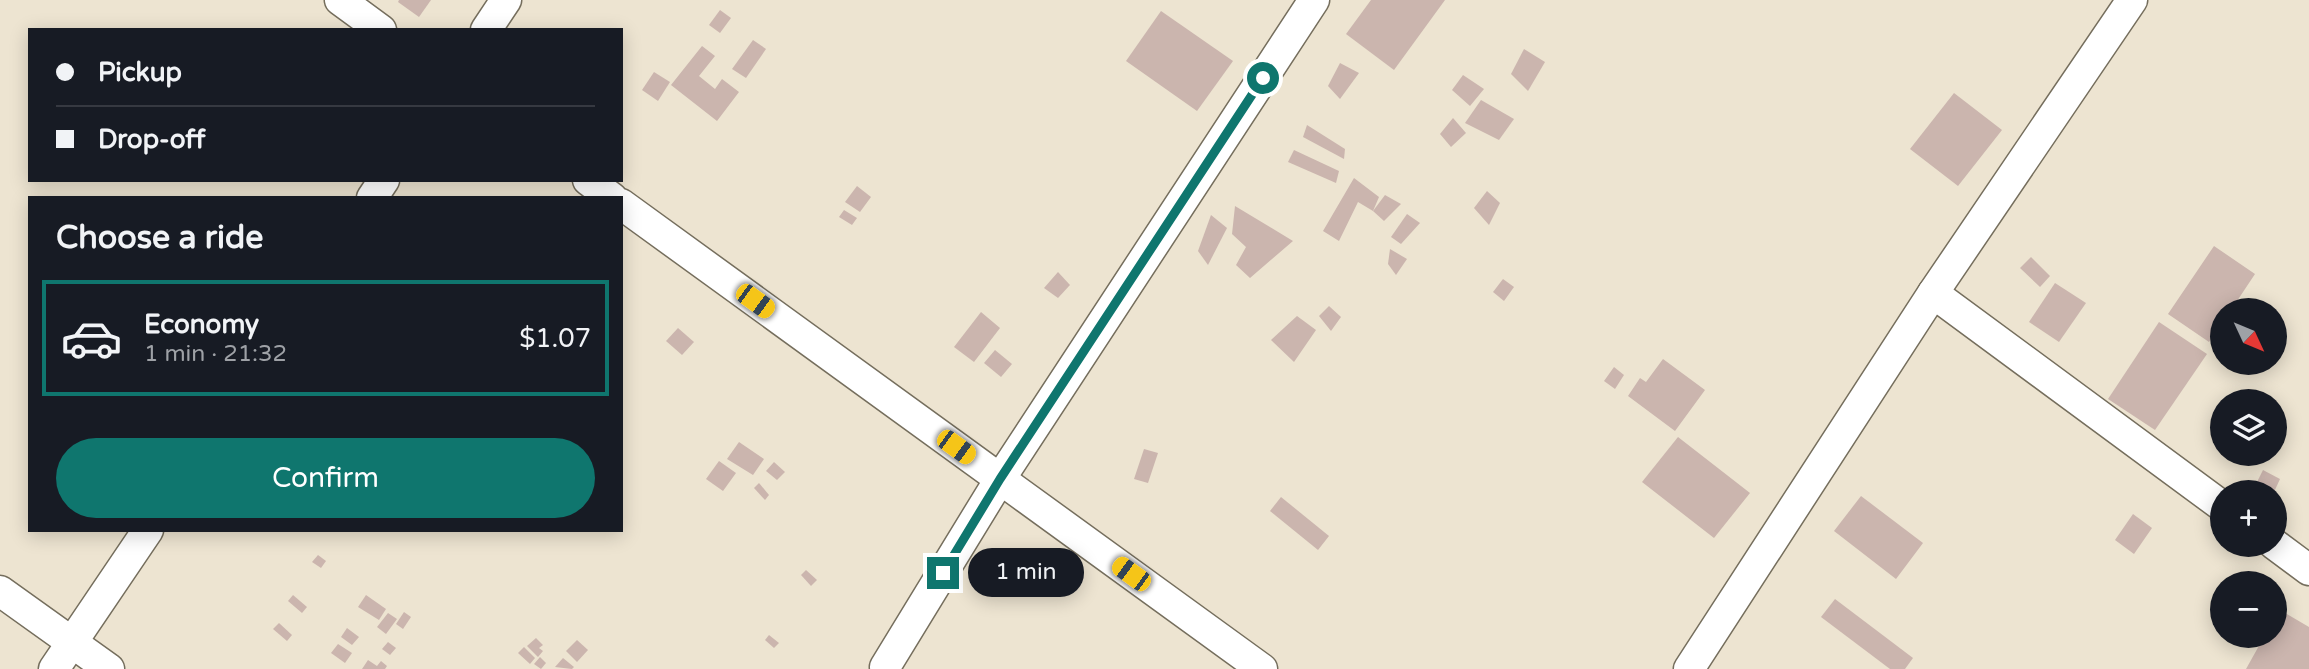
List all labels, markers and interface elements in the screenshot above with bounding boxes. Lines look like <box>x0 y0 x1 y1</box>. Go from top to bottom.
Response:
text: Pickup <box>98 57 182 88</box>
route start <box>1247 62 1279 94</box>
text: Drop-off <box>98 124 205 155</box>
text: Choose a ride <box>56 219 263 257</box>
car <box>732 280 779 322</box>
north arrow <box>2210 298 2287 374</box>
map controls <box>2210 298 2287 648</box>
icon: car <box>60 307 123 370</box>
text: Economy <box>144 309 259 340</box>
text: $1.07 <box>519 323 591 354</box>
text: 1 min · 21:32 <box>144 340 287 368</box>
button: layers <box>2210 389 2287 466</box>
car <box>933 426 980 468</box>
button: Confirm <box>56 438 595 518</box>
button: + <box>2210 480 2287 557</box>
callout: 1 min <box>968 548 1083 598</box>
car <box>1108 553 1155 595</box>
route end <box>927 557 959 589</box>
text: 1 min <box>995 558 1057 586</box>
button: − <box>2210 571 2287 648</box>

